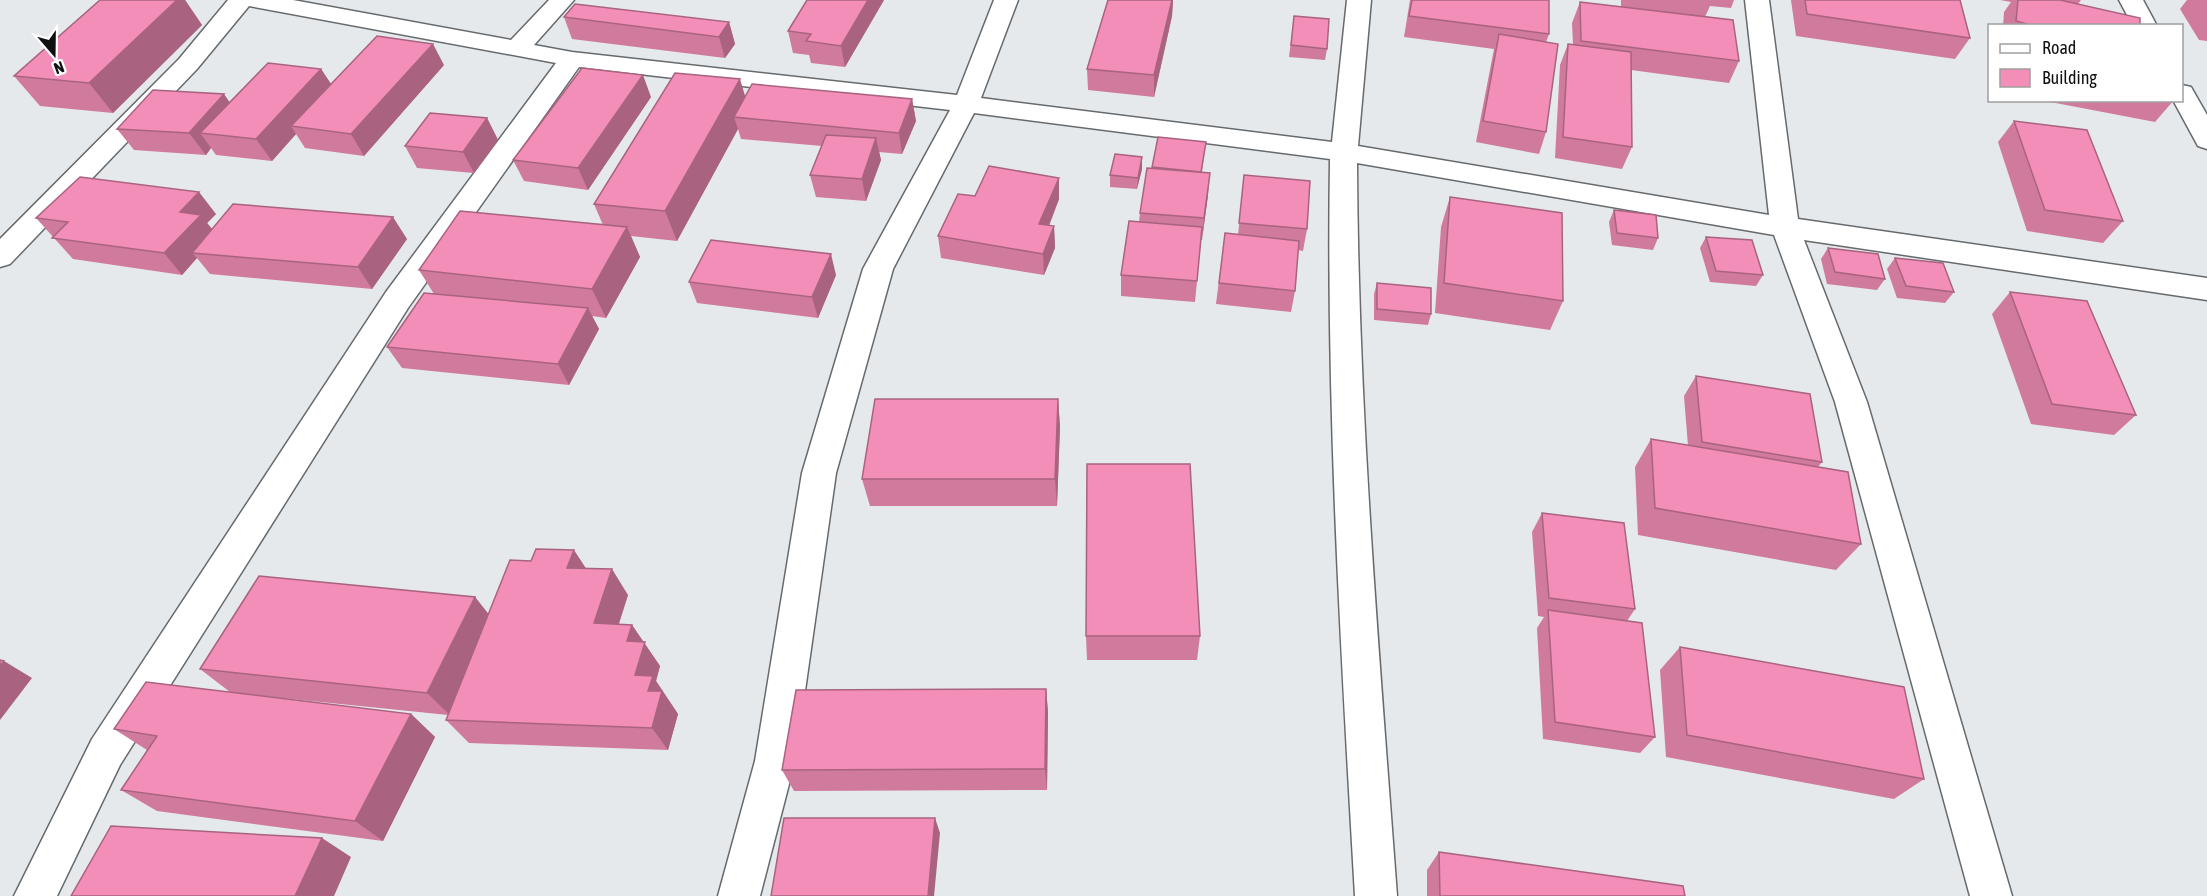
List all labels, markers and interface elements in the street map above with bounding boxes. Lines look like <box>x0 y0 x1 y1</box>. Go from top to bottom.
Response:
north arrow <box>24 24 84 84</box>
legend <box>1988 24 2183 102</box>
text: Road <box>2042 37 2076 58</box>
text: N <box>52 58 67 78</box>
text: Building <box>2042 67 2097 88</box>

